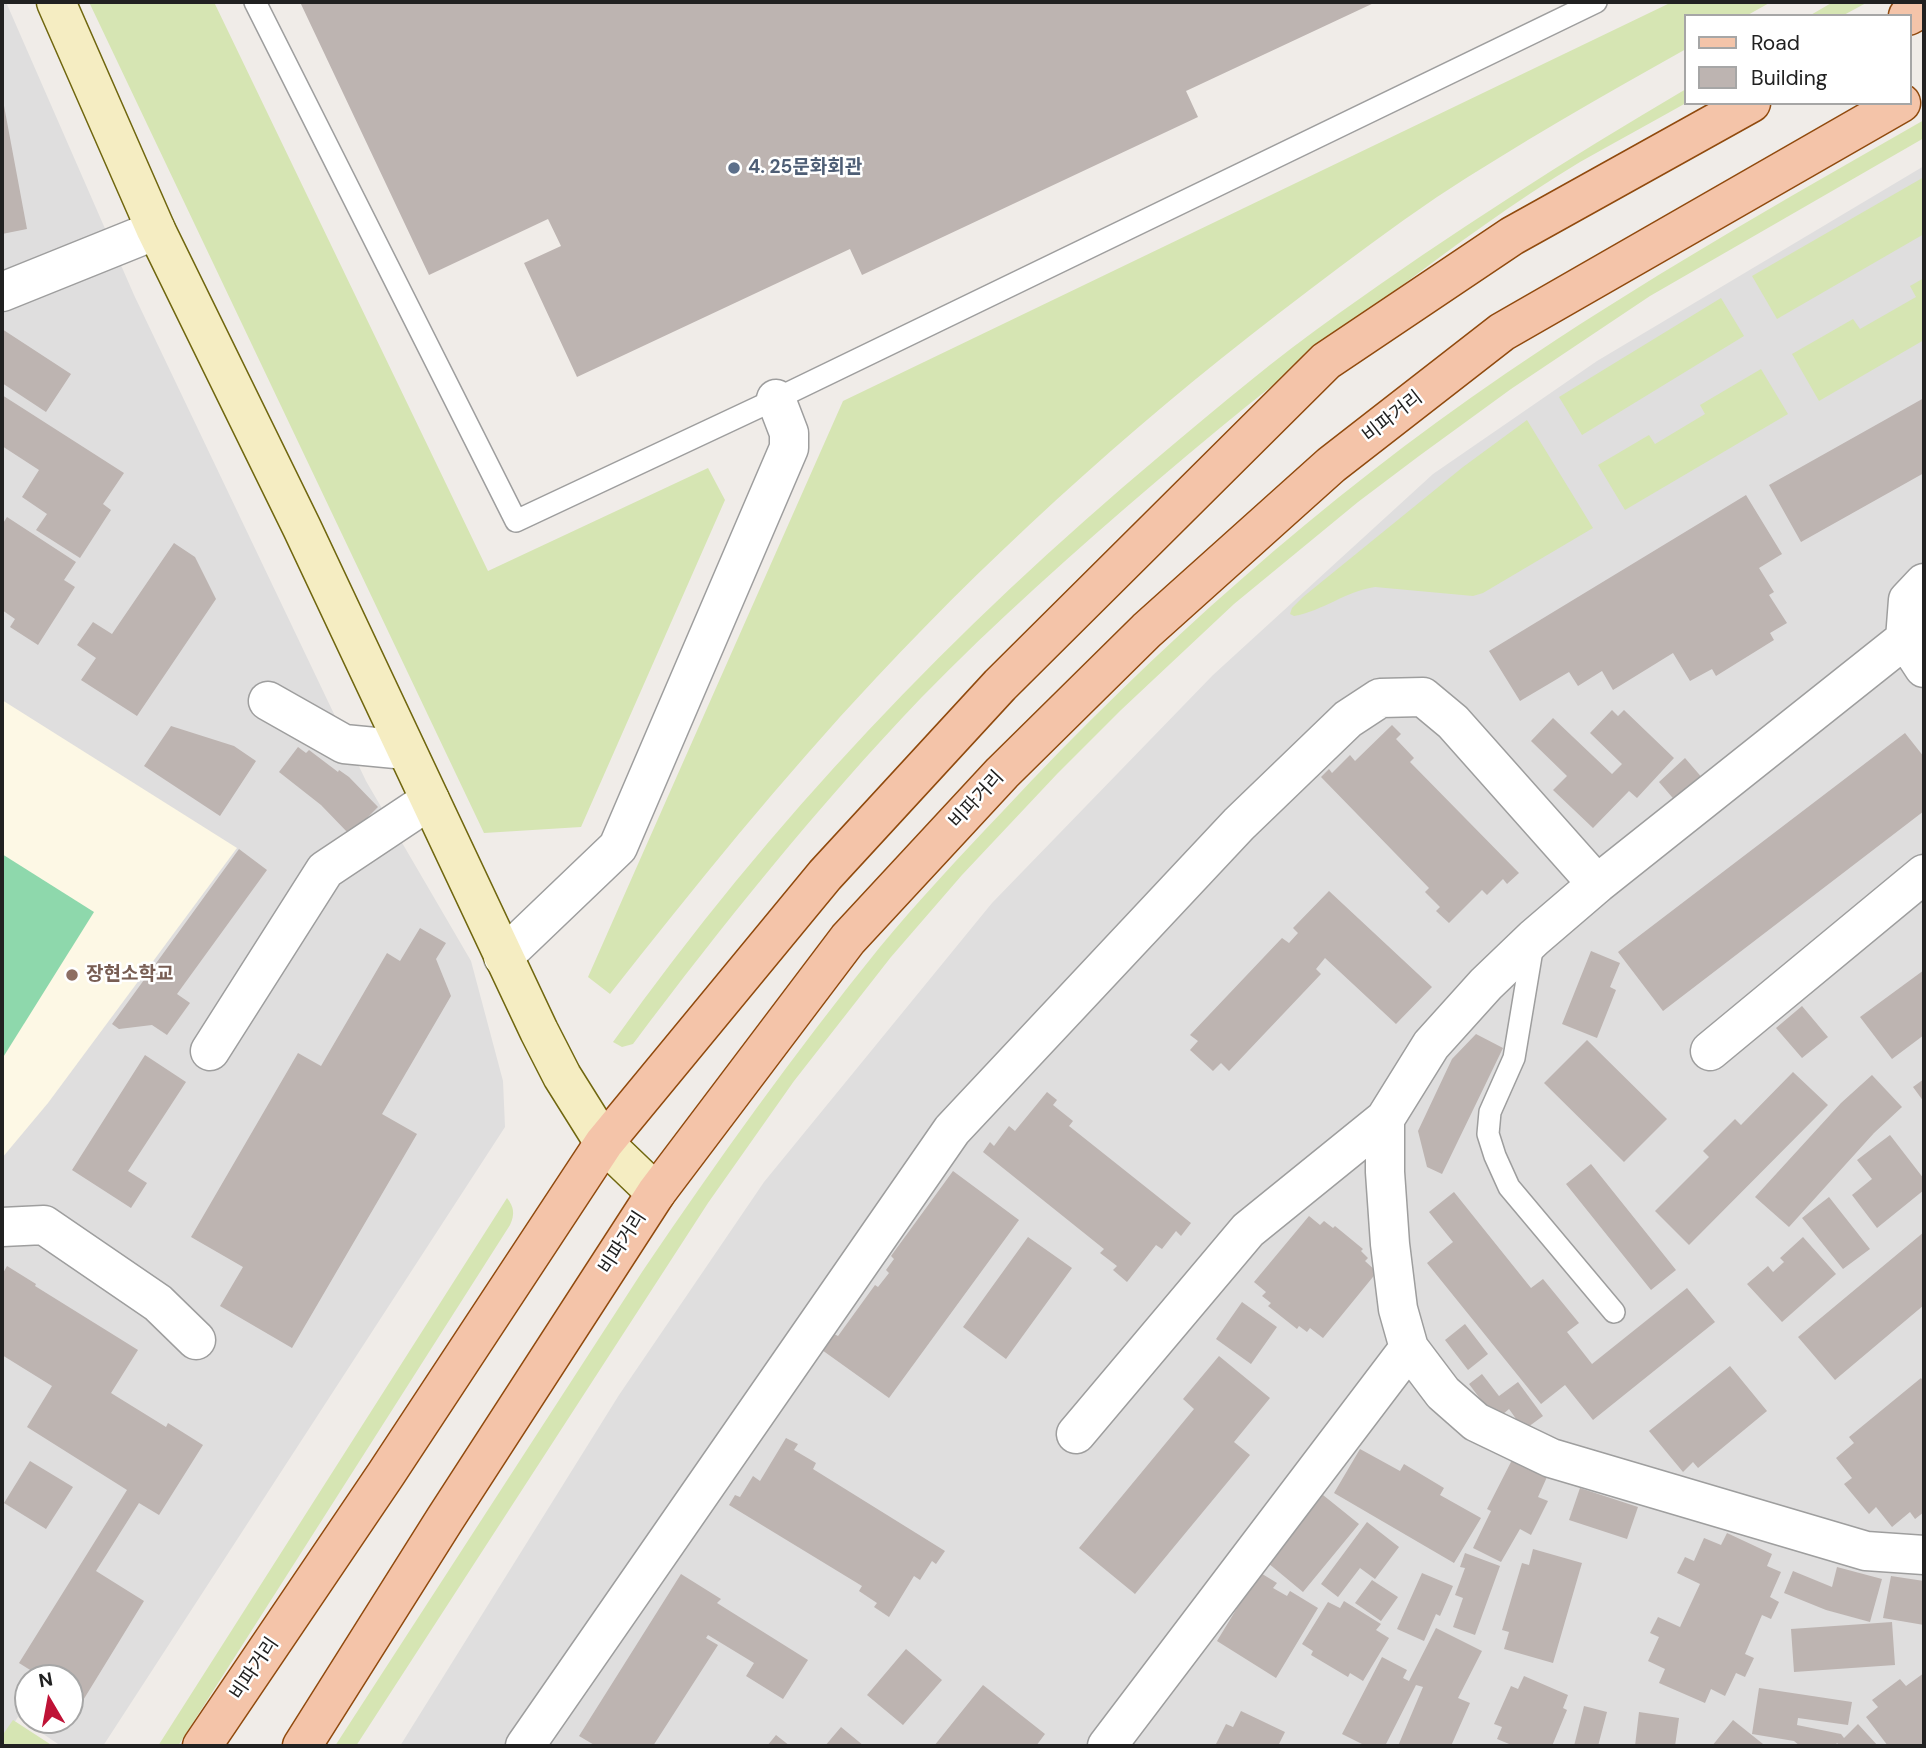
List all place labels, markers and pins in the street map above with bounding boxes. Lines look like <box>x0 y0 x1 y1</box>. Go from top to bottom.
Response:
place label: 4. 25문화회관 <box>748 157 862 179</box>
marker: 4. 25문화회관 <box>726 160 742 176</box>
place label: 장현소학교 <box>86 964 173 986</box>
marker: 장현소학교 <box>64 967 80 983</box>

